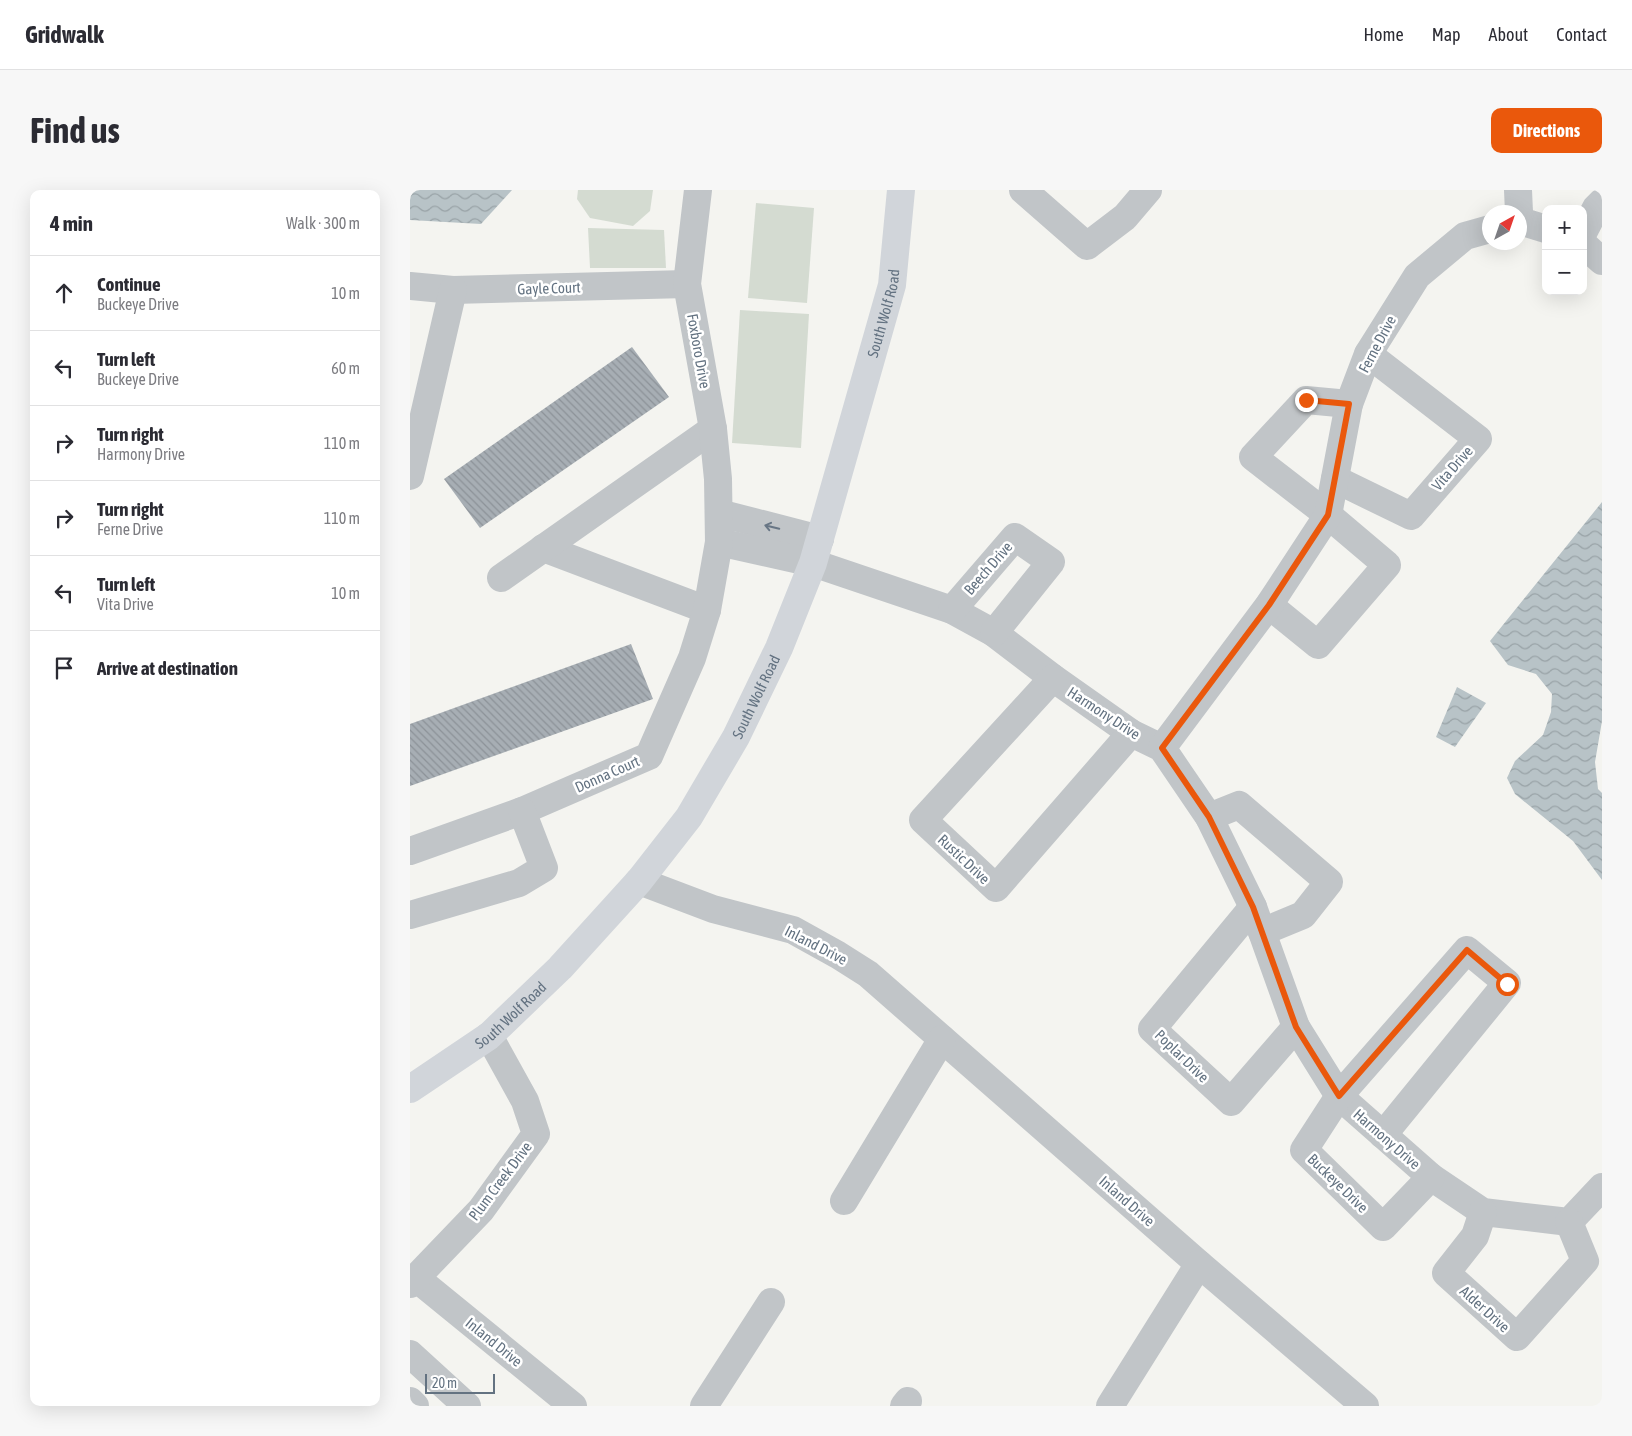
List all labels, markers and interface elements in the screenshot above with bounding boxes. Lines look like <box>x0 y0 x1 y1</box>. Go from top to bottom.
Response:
text: Gridwalk <box>25 21 104 48</box>
text: Home <box>1364 24 1404 45</box>
text: Map <box>1432 24 1461 45</box>
text: About <box>1489 24 1528 45</box>
text: Contact <box>1556 24 1607 45</box>
button: Directions <box>1491 108 1602 153</box>
text: Find us <box>30 110 120 150</box>
north arrow <box>1482 205 1527 250</box>
map controls <box>1542 205 1587 295</box>
button: + <box>1542 205 1587 250</box>
text: 4 min <box>50 211 93 235</box>
text: Walk · 300 m <box>286 214 360 232</box>
button: − <box>1542 250 1587 295</box>
street label: South Wolf Road <box>863 268 902 359</box>
text: Continue <box>97 273 161 295</box>
street label: Gayle Court <box>517 278 581 298</box>
icon: ahead <box>50 279 78 307</box>
text: 10 m <box>331 284 360 302</box>
text: Buckeye Drive <box>97 295 179 313</box>
street label: Foxboro Drive <box>684 312 714 390</box>
street label: Ferne Drive <box>1355 312 1399 375</box>
text: Turn left <box>97 348 155 370</box>
icon: left <box>50 354 78 382</box>
text: 60 m <box>331 359 360 377</box>
text: Buckeye Drive <box>97 370 179 388</box>
route end <box>1295 389 1318 412</box>
text: Turn right <box>97 423 164 445</box>
icon: right <box>50 429 78 457</box>
text: 110 m <box>324 434 360 452</box>
street label: Vita Drive <box>1428 442 1476 494</box>
text: Harmony Drive <box>97 445 185 463</box>
text: Turn right <box>97 498 164 520</box>
icon: right <box>50 504 78 532</box>
text: 110 m <box>324 509 360 527</box>
text: Ferne Drive <box>97 520 163 538</box>
one-way arrow <box>765 522 781 531</box>
street label: Beech Drive <box>960 538 1016 598</box>
text: Turn left <box>97 573 155 595</box>
icon: left <box>50 579 78 607</box>
text: 10 m <box>331 584 360 602</box>
text: Vita Drive <box>97 595 154 613</box>
street label: South Wolf Road <box>728 652 783 741</box>
icon: arrive <box>50 654 78 682</box>
text: Arrive at destination <box>97 657 238 679</box>
street label: Harmony Drive <box>1065 683 1143 743</box>
street label: Donna Court <box>572 752 642 796</box>
street label: Rustic Drive <box>935 831 994 887</box>
street label: Inland Drive <box>782 922 850 968</box>
route start <box>1496 973 1519 996</box>
street label: South Wolf Road <box>471 978 549 1052</box>
street label: Poplar Drive <box>1152 1026 1212 1086</box>
street label: Harmony Drive <box>1350 1105 1424 1173</box>
street label: Plum Creek Drive <box>465 1138 535 1224</box>
street label: Buckeye Drive <box>1304 1150 1372 1216</box>
street label: Inland Drive <box>1096 1172 1158 1230</box>
street label: Alder Drive <box>1457 1282 1513 1336</box>
street label: Inland Drive <box>462 1314 526 1370</box>
scale bar <box>425 1371 495 1394</box>
text: 20 m <box>432 1375 457 1391</box>

